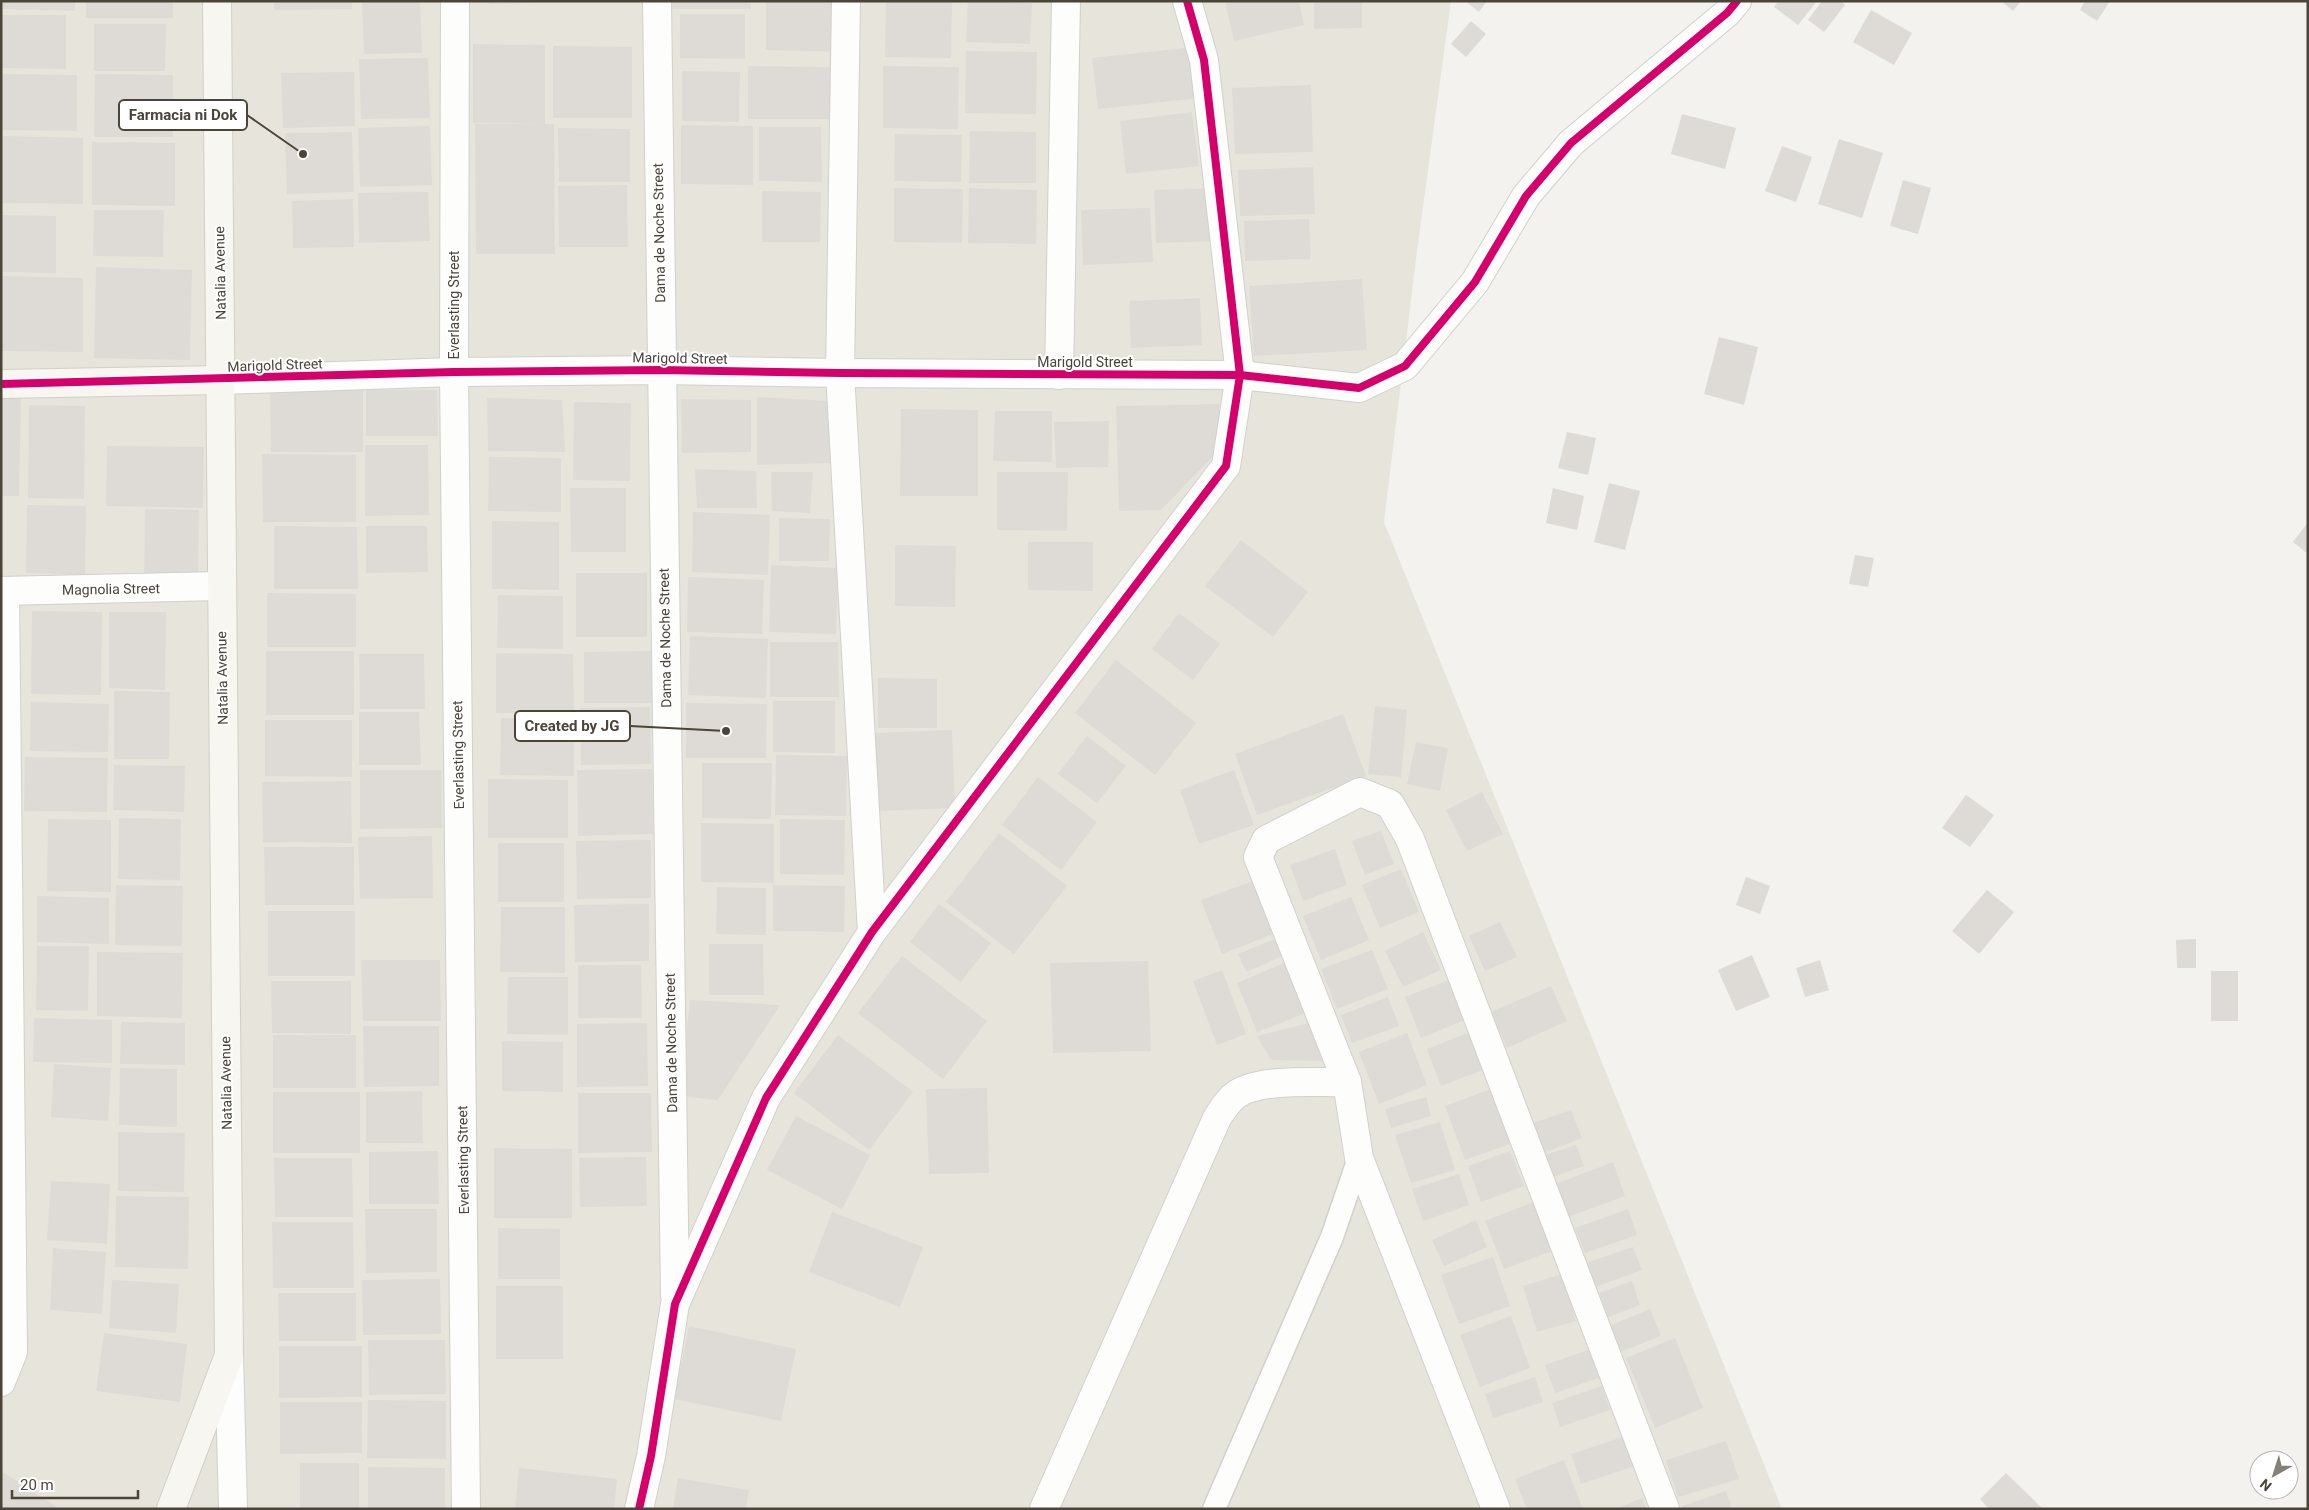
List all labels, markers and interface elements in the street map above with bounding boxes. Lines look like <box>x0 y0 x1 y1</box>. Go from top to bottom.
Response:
callout: Farmacia ni Dok <box>119 100 247 130</box>
text: Farmacia ni Dok <box>129 106 238 124</box>
street label: Dama de Noche Street <box>650 163 668 303</box>
street label: Natalia Avenue <box>211 226 229 320</box>
street label: Everlasting Street <box>446 250 462 359</box>
street label: Marigold Street <box>632 349 728 367</box>
street label: Marigold Street <box>1037 354 1133 370</box>
street label: Marigold Street <box>227 355 323 375</box>
street label: Dama de Noche Street <box>656 568 674 708</box>
street label: Magnolia Street <box>62 580 161 598</box>
street label: Natalia Avenue <box>213 631 231 725</box>
street label: Everlasting Street <box>449 700 467 810</box>
callout: Created by JG <box>515 711 630 741</box>
text: Created by JG <box>525 717 619 735</box>
street label: Dama de Noche Street <box>662 973 680 1113</box>
street label: Natalia Avenue <box>217 1036 235 1130</box>
street label: Everlasting Street <box>454 1105 472 1215</box>
north arrow <box>2249 1450 2299 1500</box>
scale bar <box>12 1468 139 1500</box>
text: 20 m <box>20 1476 54 1494</box>
text: N <box>2257 1476 2275 1494</box>

